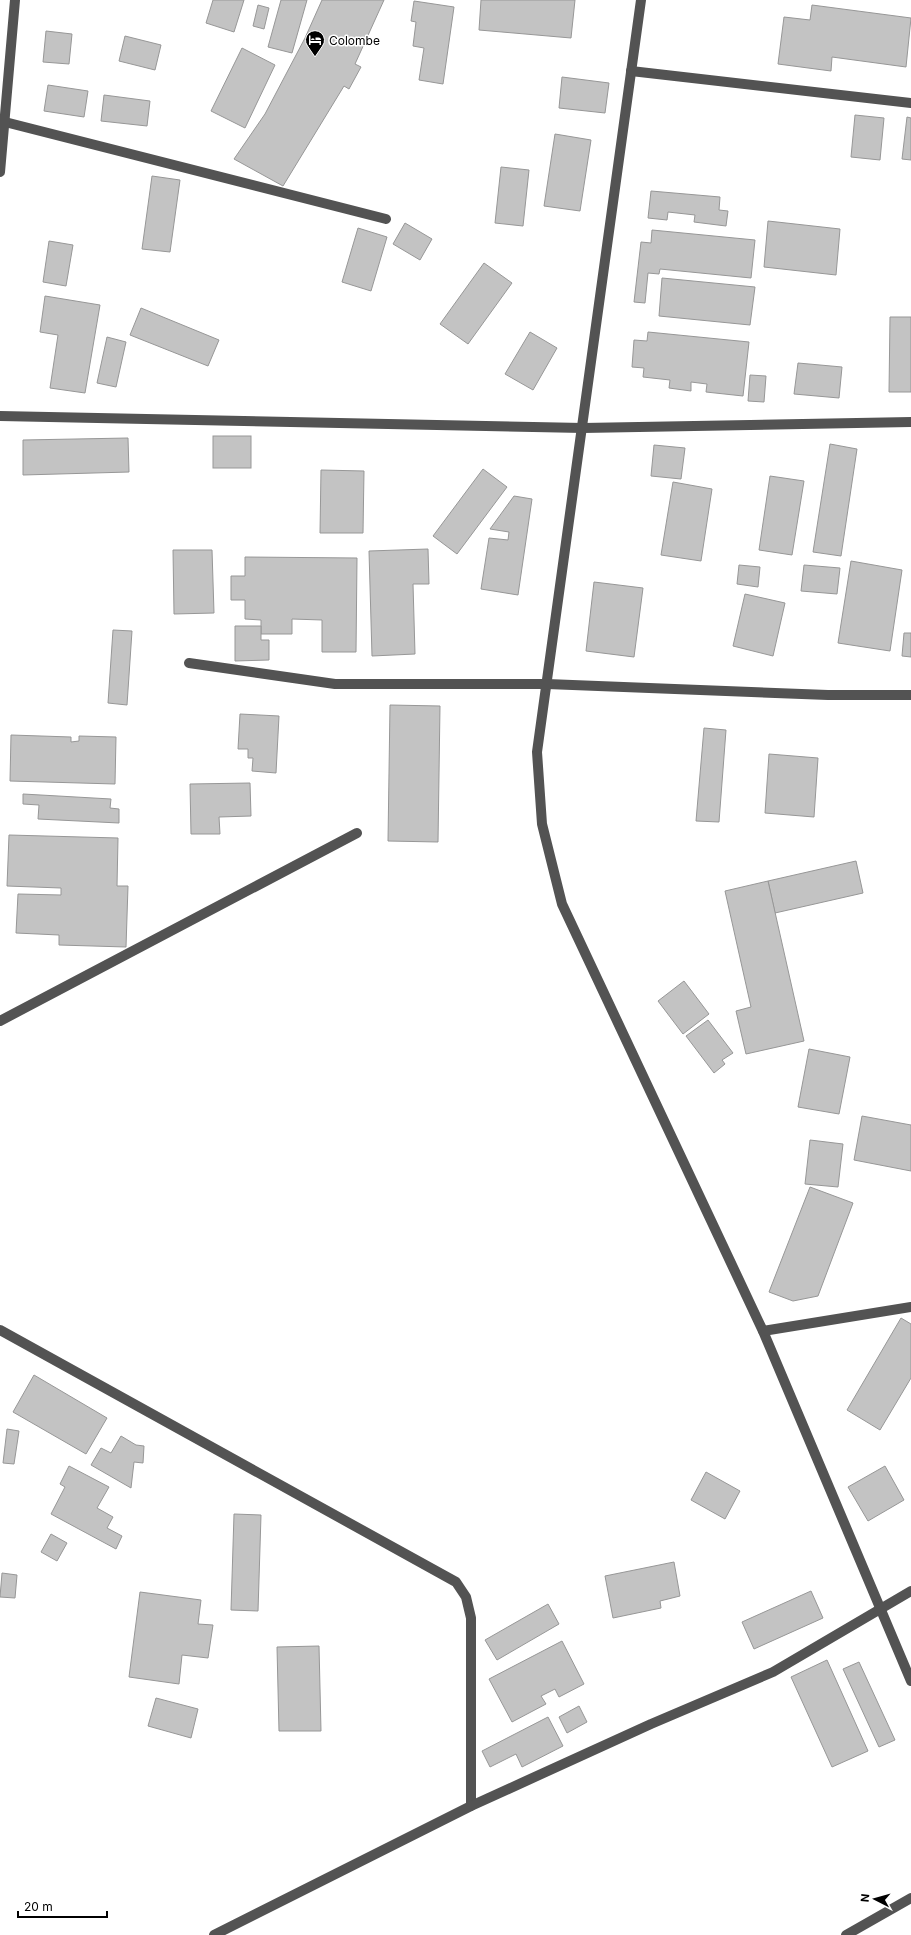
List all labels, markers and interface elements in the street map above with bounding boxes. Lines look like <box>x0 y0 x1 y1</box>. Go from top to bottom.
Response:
hotel icon: Colombe <box>304 29 326 57</box>
place label: Colombe <box>329 33 380 48</box>
north arrow <box>855 1879 895 1919</box>
scale bar <box>18 1893 107 1919</box>
text: N <box>858 1893 872 1903</box>
text: 20 m <box>24 1899 53 1914</box>

